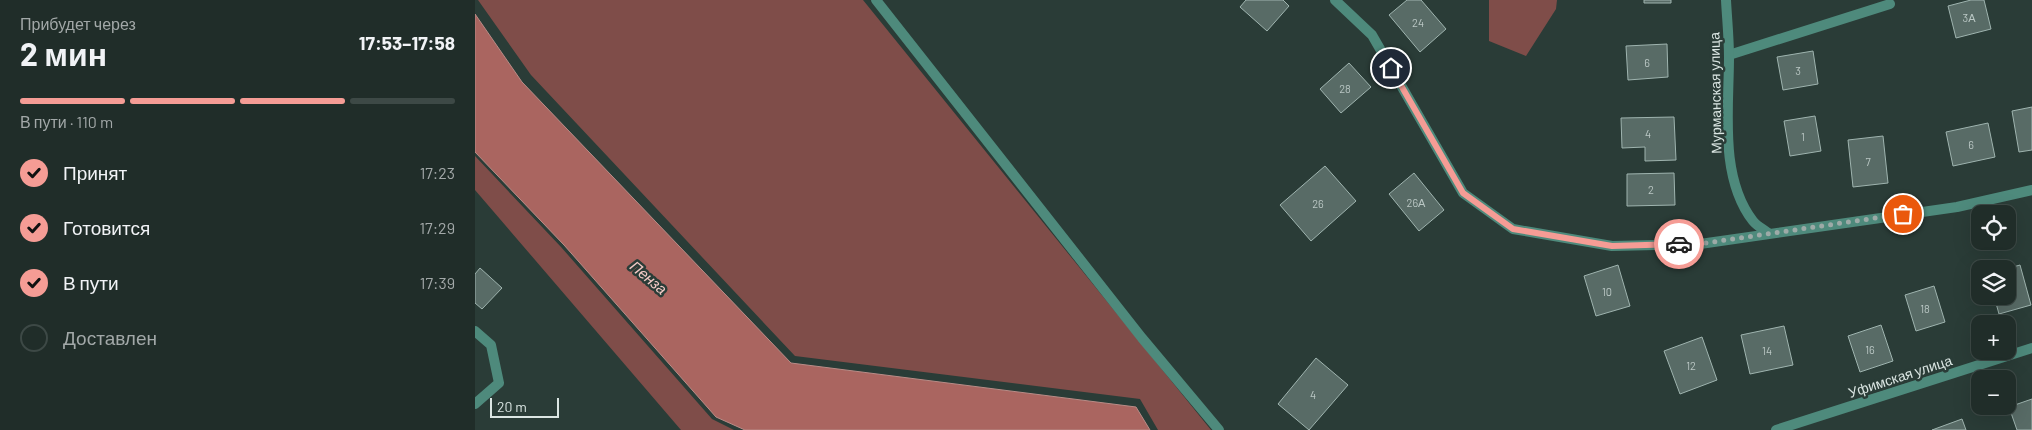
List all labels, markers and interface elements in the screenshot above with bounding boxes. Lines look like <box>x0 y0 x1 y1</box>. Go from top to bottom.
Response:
house number: 3А <box>1962 11 1976 24</box>
text: Прибудет через <box>20 14 136 33</box>
house number: 24 <box>1412 16 1424 29</box>
text: 17:53–17:58 <box>359 31 455 54</box>
street label: Мурманская улица <box>1705 32 1725 154</box>
text: 2 мин <box>20 34 107 72</box>
pin <box>1370 47 1412 89</box>
icon: home <box>1377 54 1405 82</box>
house number: 6 <box>1644 56 1650 69</box>
house number: 3 <box>1795 64 1801 77</box>
house number: 28 <box>1339 82 1351 95</box>
text: В пути · 110 m <box>20 112 113 131</box>
house number: 4 <box>1645 127 1651 140</box>
house number: 1 <box>1801 130 1805 143</box>
house number: 6 <box>1968 138 1974 151</box>
house number: 7 <box>1865 155 1871 168</box>
icon: check <box>20 159 48 187</box>
text: Принят <box>63 161 127 184</box>
text: 17:23 <box>420 163 455 182</box>
house number: 2 <box>1648 183 1654 196</box>
pin <box>1882 193 1924 235</box>
house number: 26А <box>1407 196 1426 209</box>
house number: 26 <box>1312 197 1324 210</box>
icon: bag <box>1889 200 1917 228</box>
map controls <box>1971 205 2016 415</box>
button: locate <box>1971 205 2016 250</box>
icon: check <box>20 214 48 242</box>
text: Готовится <box>63 216 150 239</box>
text: 17:29 <box>419 218 455 237</box>
courier <box>1654 219 1704 269</box>
icon: car <box>1665 230 1693 258</box>
water label: Пенза <box>627 256 671 298</box>
button: layers <box>1971 260 2016 305</box>
icon: check <box>20 269 48 297</box>
text: В пути <box>63 271 119 294</box>
text: 17:39 <box>420 273 455 292</box>
house number: 10 <box>1602 285 1612 298</box>
house number: 18 <box>1920 302 1930 315</box>
button: + <box>1971 315 2016 360</box>
text: Доставлен <box>63 326 157 349</box>
house number: 16 <box>1865 343 1875 356</box>
house number: 14 <box>1762 344 1772 357</box>
street label: Уфимская улица <box>1846 351 1954 401</box>
house number: 12 <box>1686 359 1696 372</box>
button: − <box>1971 370 2016 415</box>
house number: 4 <box>1310 388 1316 401</box>
scale bar <box>490 395 559 418</box>
text: 20 m <box>497 398 527 415</box>

